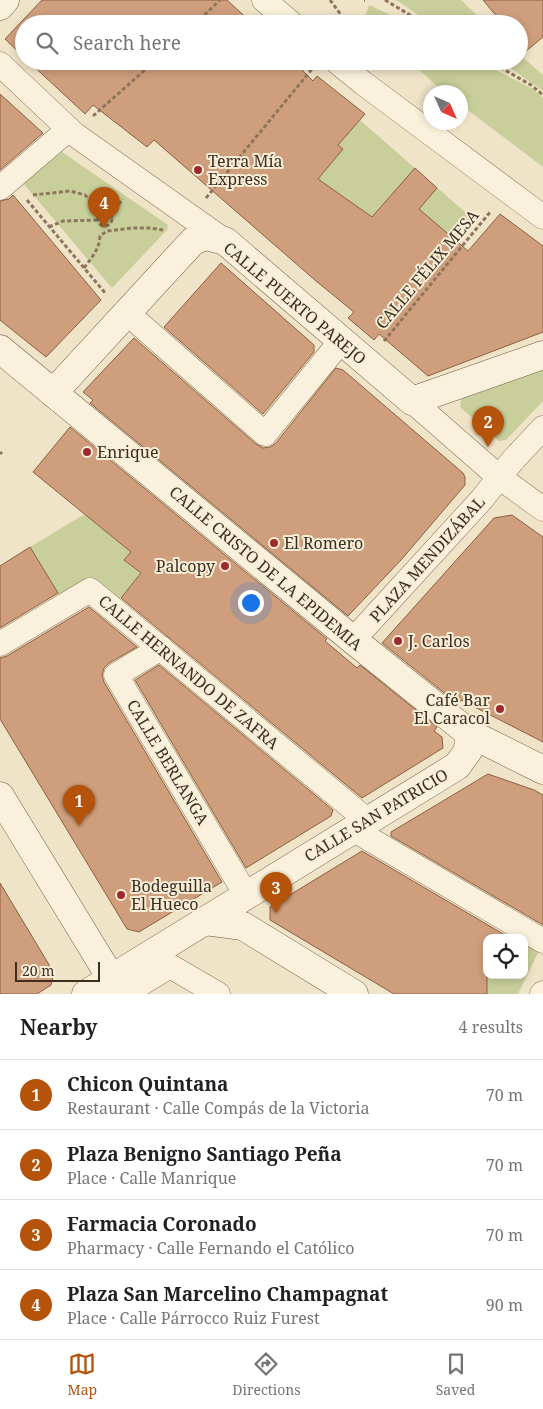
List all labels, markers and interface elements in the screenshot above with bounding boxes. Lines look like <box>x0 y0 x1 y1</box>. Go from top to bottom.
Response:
search box <box>15 15 528 70</box>
icon: search <box>33 29 61 57</box>
text: Search here <box>73 30 181 56</box>
north arrow <box>423 85 468 130</box>
place label: Terra Mía Express <box>208 150 283 190</box>
marker: Terra Mía Express <box>192 164 204 176</box>
pin: 4 <box>88 187 120 228</box>
street label: CALLE FÉLIX MESA <box>370 204 484 333</box>
street label: CALLE PUERTO PAREJO <box>219 237 371 369</box>
pin: 2 <box>472 406 504 447</box>
place label: Enrique <box>97 441 159 463</box>
marker: Enrique <box>81 446 93 458</box>
street label: CALLE CRISTO DE LA EPIDEMIA <box>165 481 368 656</box>
street label: PLAZA MENDIZÁBAL <box>364 491 490 627</box>
place label: El Romero <box>284 532 363 554</box>
marker: El Romero <box>268 537 280 549</box>
place label: Palcopy <box>156 555 216 577</box>
marker: Palcopy <box>219 560 231 572</box>
street label: CALLE HERNANDO DE ZAFRA <box>94 590 284 755</box>
your location <box>238 590 264 616</box>
place label: J. Carlos <box>407 630 470 652</box>
marker: J. Carlos <box>392 635 404 647</box>
place label: Café Bar El Caracol <box>414 689 490 729</box>
street label: CALLE BERLANGA <box>122 695 214 829</box>
marker: Café Bar El Caracol <box>494 703 506 715</box>
street label: CALLE SAN PATRICIO <box>300 763 452 867</box>
pin: 1 <box>63 785 95 826</box>
pin: 3 <box>260 872 292 913</box>
place label: Bodeguilla El Hueco <box>131 875 212 915</box>
marker: Bodeguilla El Hueco <box>115 889 127 901</box>
map controls <box>483 934 528 979</box>
button: locate <box>483 934 528 979</box>
scale bar <box>15 959 100 982</box>
text: 20 m <box>22 961 55 980</box>
text: Nearby <box>20 1013 98 1041</box>
text: 4 results <box>459 1016 523 1038</box>
text: Chicon Quintana <box>67 1071 229 1097</box>
text: 1 <box>31 1084 41 1106</box>
text: 70 m <box>486 1084 523 1106</box>
text: Restaurant · Calle Compás de la Victoria <box>67 1097 369 1119</box>
text: Plaza Benigno Santiago Peña <box>67 1141 342 1167</box>
text: 2 <box>31 1154 41 1176</box>
text: 70 m <box>486 1154 523 1176</box>
text: Place · Calle Manrique <box>67 1167 236 1189</box>
text: Farmacia Coronado <box>67 1211 257 1237</box>
text: 3 <box>31 1224 41 1246</box>
text: 70 m <box>486 1224 523 1246</box>
text: Pharmacy · Calle Fernando el Católico <box>67 1237 355 1259</box>
text: Plaza San Marcelino Champagnat <box>67 1281 388 1307</box>
text: 4 <box>31 1294 41 1316</box>
text: 90 m <box>486 1294 523 1316</box>
text: Place · Calle Párrocco Ruiz Furest <box>67 1307 320 1329</box>
tab: Map <box>68 1350 97 1399</box>
tab: Directions <box>232 1350 301 1399</box>
tab: Saved <box>436 1350 475 1399</box>

